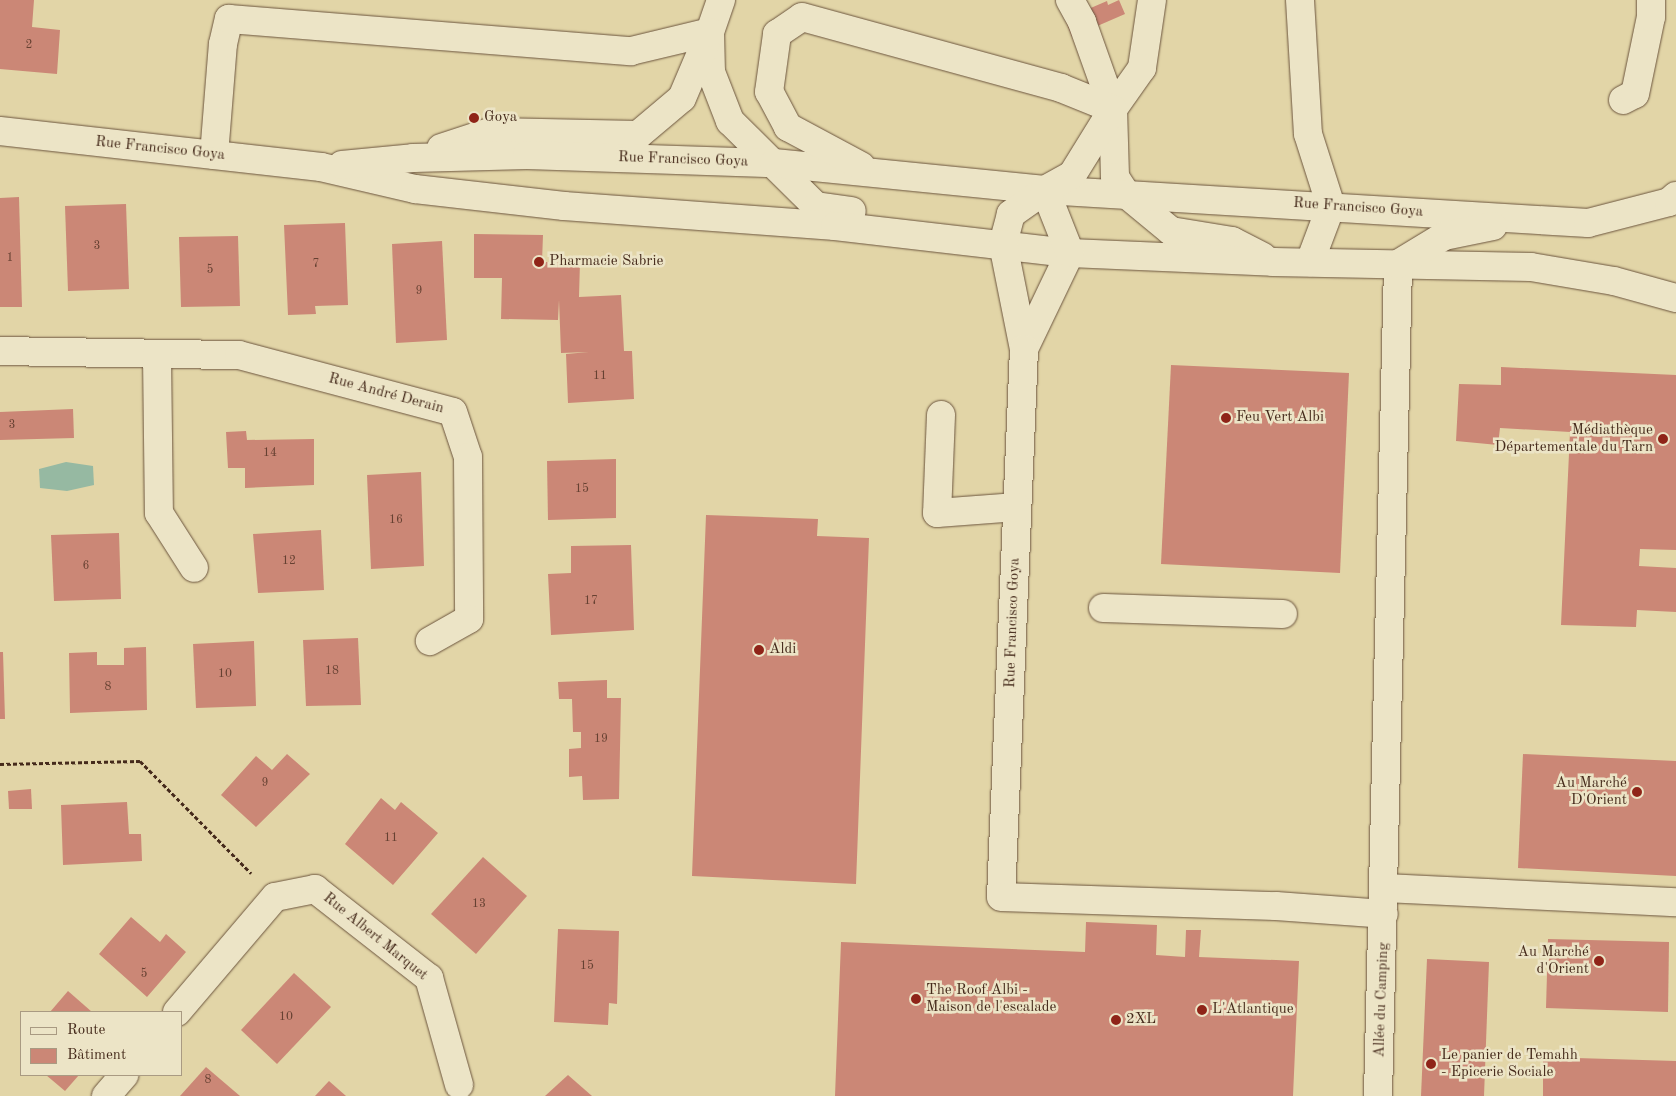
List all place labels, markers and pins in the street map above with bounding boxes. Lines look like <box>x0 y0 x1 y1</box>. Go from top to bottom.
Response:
place label: Goya <box>484 109 517 127</box>
marker: Goya <box>468 112 480 124</box>
place label: Pharmacie Sabrie <box>549 253 663 271</box>
marker: Pharmacie Sabrie <box>533 256 545 268</box>
place label: Feu Vert Albi <box>1236 409 1324 427</box>
marker: Feu Vert Albi <box>1220 412 1232 424</box>
place label: Médiathèque Départementale du Tarn <box>1495 421 1653 456</box>
marker: Médiathèque Départementale du Tarn <box>1657 433 1669 445</box>
place label: Aldi <box>769 641 796 659</box>
marker: Aldi <box>753 644 765 656</box>
place label: Au Marché D'Orient <box>1556 774 1627 809</box>
marker: Au Marché D'Orient <box>1631 786 1643 798</box>
place label: Au Marché d'Orient <box>1518 943 1589 978</box>
marker: Au Marché d'Orient <box>1593 955 1605 967</box>
place label: The Roof Albi - Maison de l'escalade <box>926 981 1056 1016</box>
marker: The Roof Albi - Maison de l'escalade <box>910 993 922 1005</box>
place label: L'Atlantique <box>1212 1001 1294 1019</box>
marker: L'Atlantique <box>1196 1004 1208 1016</box>
place label: 2XL <box>1126 1011 1156 1029</box>
marker: 2XL <box>1110 1014 1122 1026</box>
place label: Le panier de Temahh - Epicerie Sociale <box>1441 1046 1578 1081</box>
marker: Le panier de Temahh - Epicerie Sociale <box>1425 1058 1437 1070</box>

